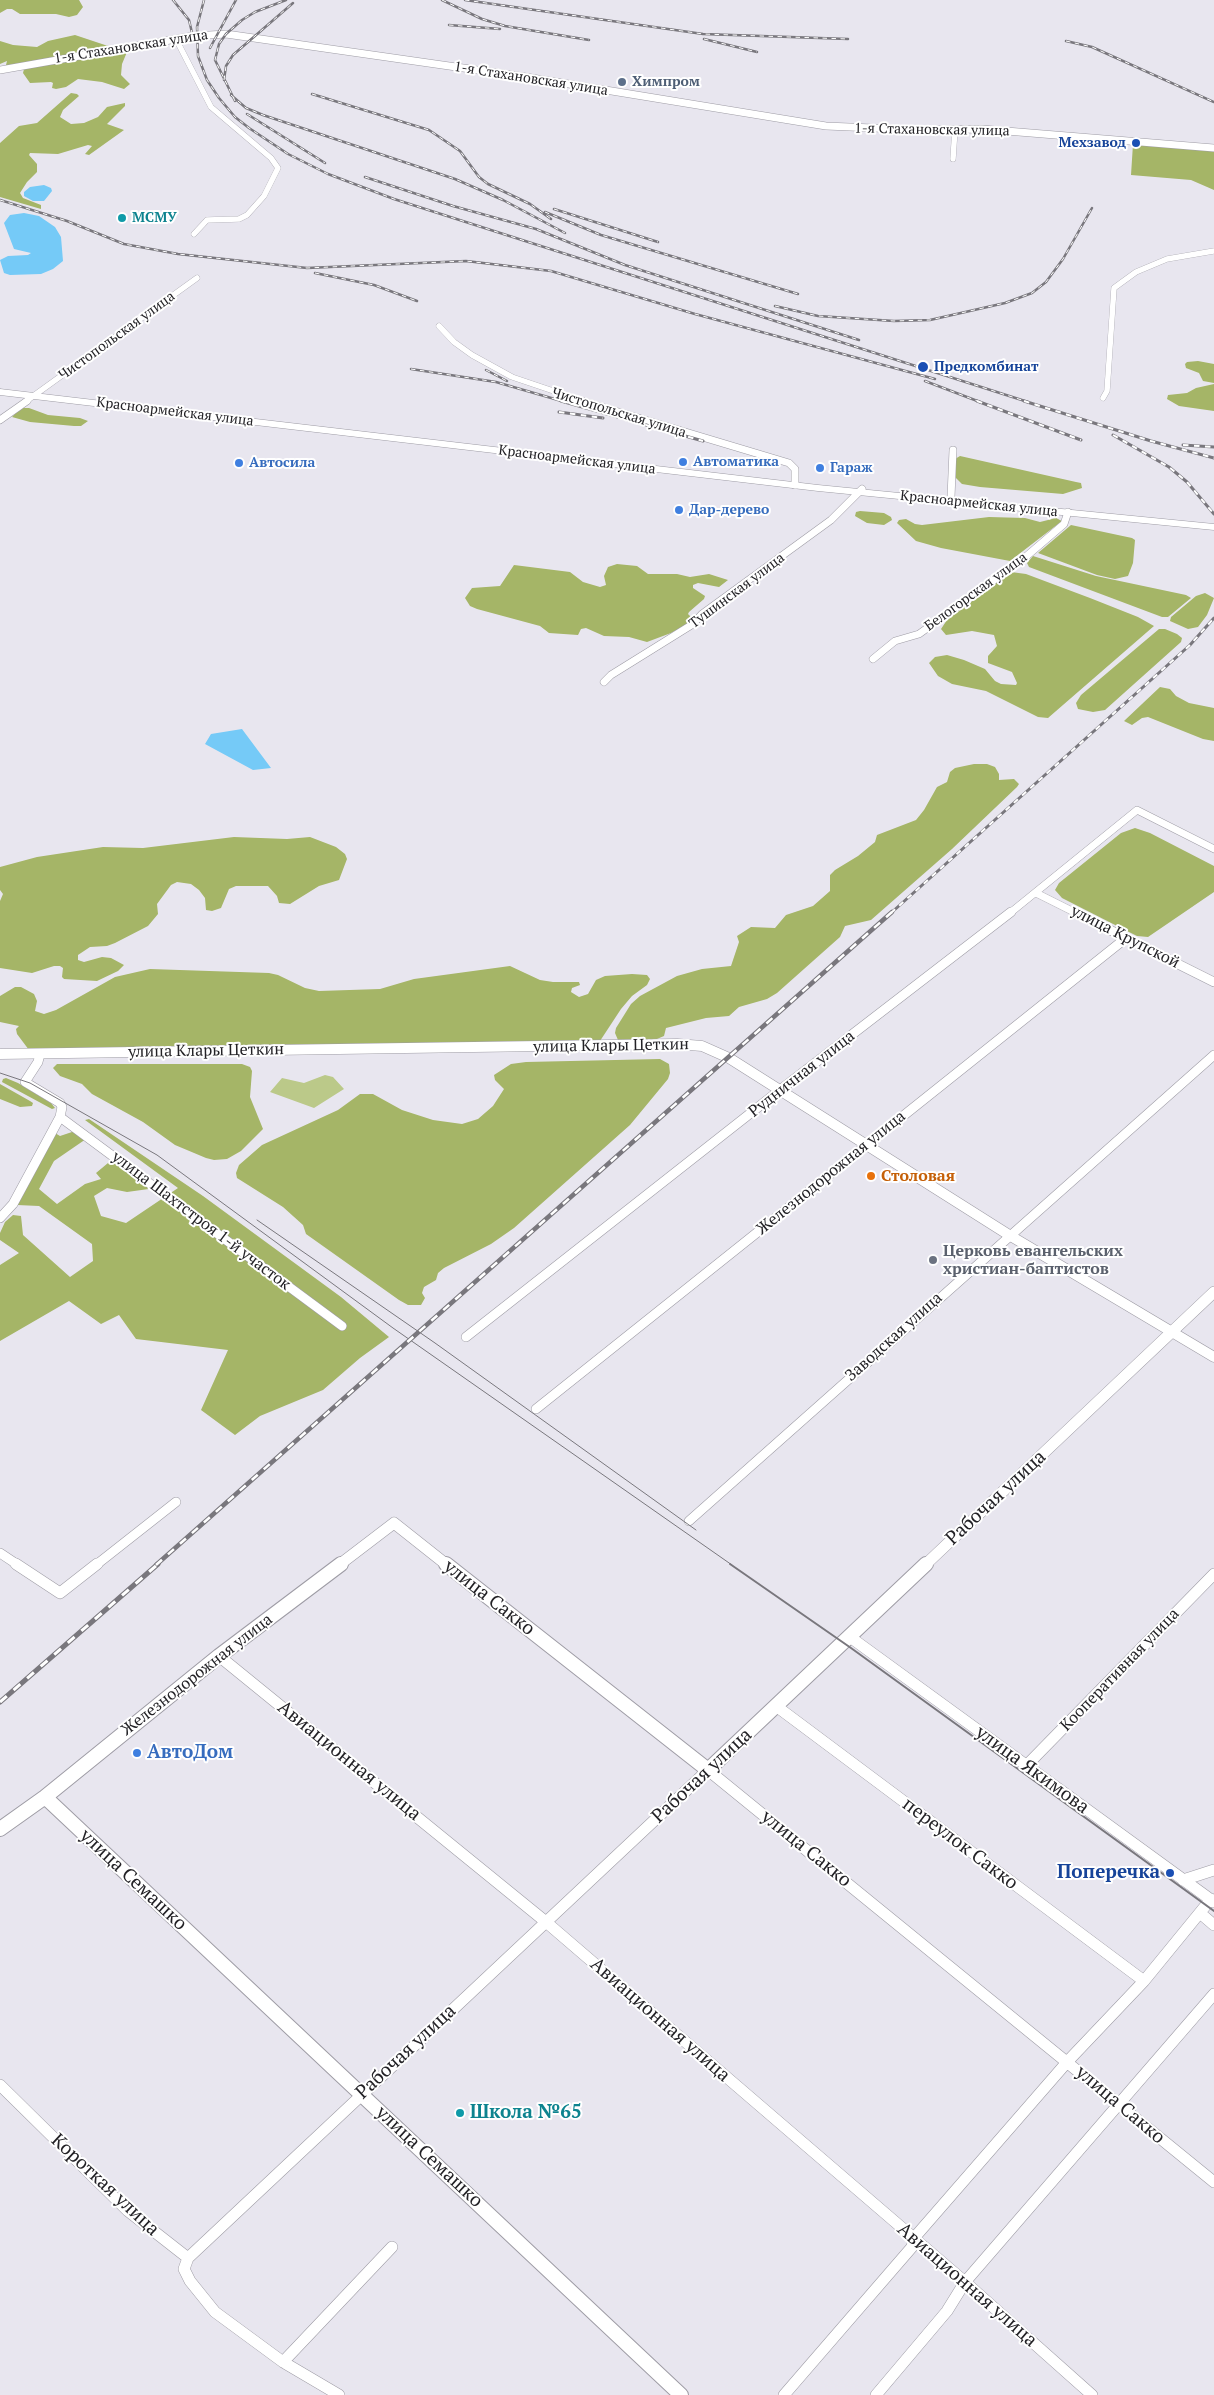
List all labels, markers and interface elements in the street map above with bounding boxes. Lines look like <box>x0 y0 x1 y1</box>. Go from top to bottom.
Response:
street label: 1-я Стахановская улица <box>53 27 209 67</box>
street label: 1-я Стахановская улица <box>453 59 609 99</box>
place label: Химпром <box>632 74 700 90</box>
marker: Химпром <box>616 76 628 88</box>
street label: 1-я Стахановская улица <box>854 120 1010 140</box>
place label: Мехзавод <box>1059 135 1126 151</box>
marker: Мехзавод <box>1130 137 1142 149</box>
place label: МСМУ <box>132 210 177 226</box>
marker: МСМУ <box>116 212 128 224</box>
street label: Чистопольская улица <box>56 288 178 384</box>
place label: Предкомбинат <box>934 359 1039 375</box>
marker: Предкомбинат <box>916 360 930 374</box>
street label: Чистопольская улица <box>550 385 688 441</box>
street label: Красноармейская улица <box>95 394 255 430</box>
street label: Красноармейская улица <box>497 442 657 478</box>
place label: Автоматика <box>693 454 779 470</box>
place label: Автосила <box>249 455 315 471</box>
marker: Автоматика <box>677 456 689 468</box>
marker: Автосила <box>233 457 245 469</box>
place label: Гараж <box>830 460 872 476</box>
marker: Гараж <box>814 462 826 474</box>
street label: Красноармейская улица <box>899 487 1059 521</box>
place label: Дар-дерево <box>689 502 769 518</box>
marker: Дар-дерево <box>673 504 685 516</box>
street label: Белогорская улица <box>921 549 1031 635</box>
street label: Тушинская улица <box>686 550 788 632</box>
street label: улица Крупской <box>1067 901 1183 973</box>
street label: Рудничная улица <box>745 1027 859 1121</box>
street label: улица Клары Цеткин <box>533 1035 689 1057</box>
street label: улица Клары Цеткин <box>128 1040 284 1062</box>
street label: Железнодорожная улица <box>752 1107 910 1239</box>
street label: улица Шахтстроя 1-й участок <box>108 1147 294 1295</box>
place label: Столовая <box>881 1166 955 1186</box>
marker: Столовая <box>865 1170 877 1182</box>
place label: Церковь евангельских христиан-баптистов <box>943 1241 1123 1279</box>
marker: Церковь евангельских христиан-баптистов <box>927 1254 939 1266</box>
street label: Заводская улица <box>842 1288 946 1386</box>
street label: Рабочая улица <box>941 1446 1051 1550</box>
street label: улица Сакко <box>439 1555 539 1641</box>
street label: Кооперативная улица <box>1057 1605 1183 1735</box>
street label: Железнодорожная улица <box>118 1610 276 1740</box>
street label: Авиационная улица <box>273 1696 425 1826</box>
street label: улица Якимова <box>971 1721 1093 1819</box>
street label: Рабочая улица <box>647 1724 757 1828</box>
place label: АвтоДом <box>147 1742 233 1764</box>
marker: АвтоДом <box>131 1747 143 1759</box>
street label: переулок Сакко <box>898 1793 1022 1895</box>
street label: улица Сакко <box>756 1806 856 1892</box>
street label: улица Семашко <box>75 1825 191 1935</box>
place label: Поперечка <box>1057 1862 1160 1884</box>
marker: Поперечка <box>1164 1867 1176 1879</box>
street label: Авиационная улица <box>585 1953 735 2087</box>
street label: Рабочая улица <box>351 2000 461 2104</box>
street label: улица Сакко <box>1071 2061 1169 2149</box>
street label: улица Семашко <box>371 2102 487 2212</box>
place label: Школа №65 <box>470 2102 582 2124</box>
marker: Школа №65 <box>454 2107 466 2119</box>
street label: Короткая улица <box>46 2129 164 2241</box>
street label: Авиационная улица <box>892 2218 1042 2352</box>

